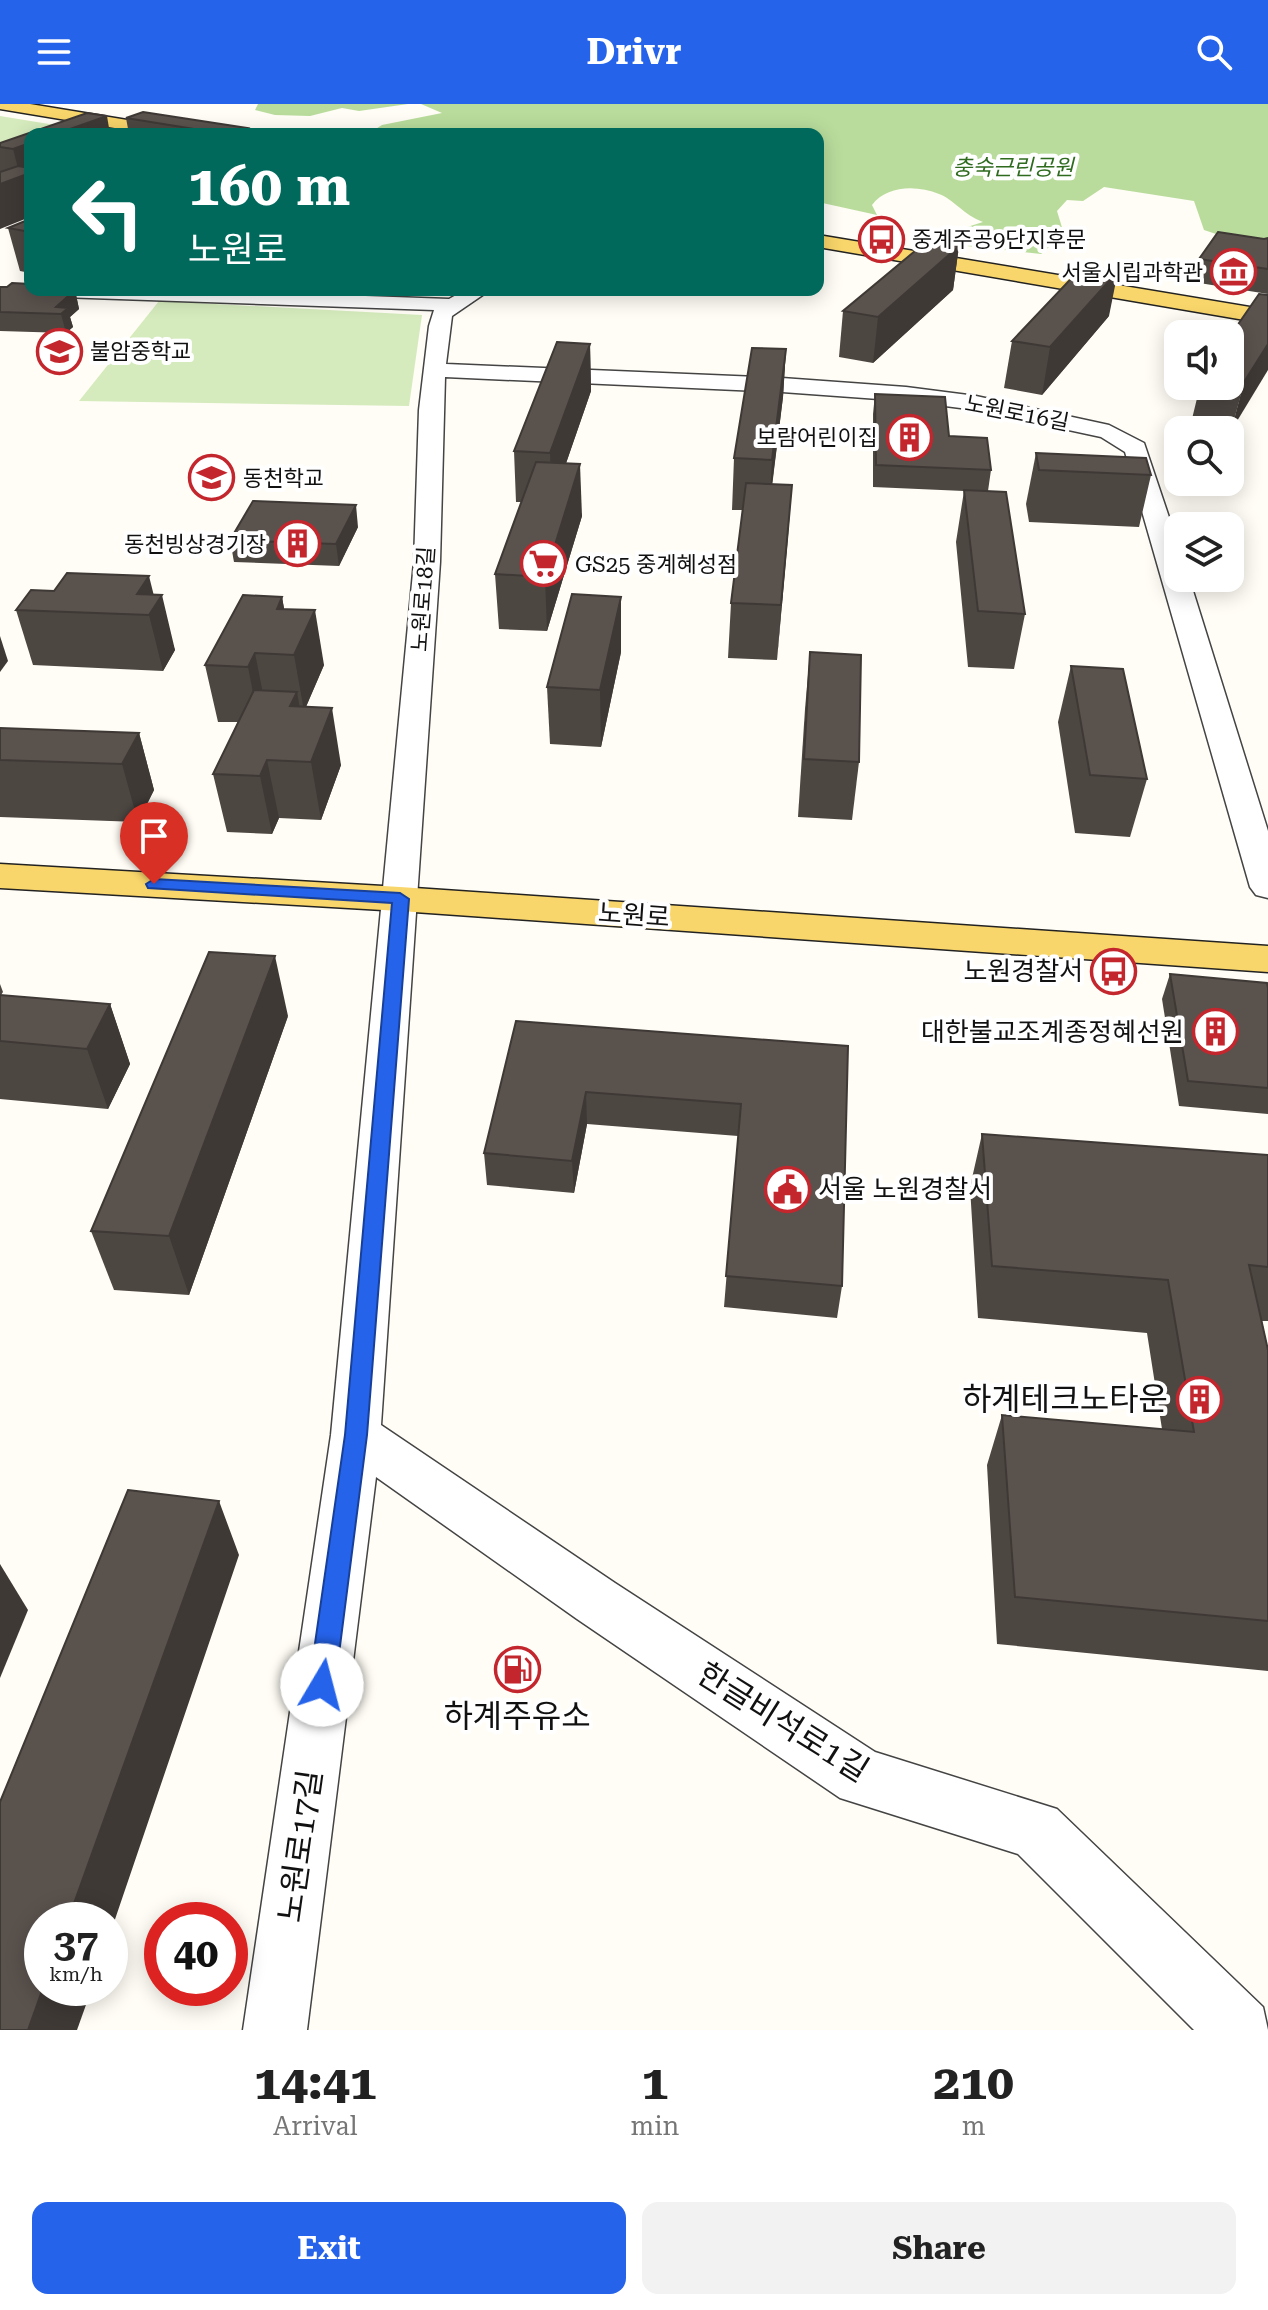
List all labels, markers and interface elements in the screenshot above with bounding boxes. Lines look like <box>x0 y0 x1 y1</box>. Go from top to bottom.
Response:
icon: menu <box>32 30 76 74</box>
icon: search <box>1192 30 1236 74</box>
text: Drivr <box>586 31 682 73</box>
text: 160 m <box>188 153 350 219</box>
park label: 충숙근린공원 <box>952 155 1075 180</box>
icon: left <box>56 160 160 264</box>
bus stop icon: 중계주공9단지후문 <box>857 215 905 263</box>
place label: 중계주공9단지후문 <box>912 227 1086 252</box>
text: 노원로 <box>188 229 287 271</box>
museum icon: 서울시립과학관 <box>1210 248 1258 296</box>
place label: 서울시립과학관 <box>1061 260 1203 285</box>
map controls <box>1164 320 1244 592</box>
button: sound <box>1164 320 1244 400</box>
school or university icon: 불암중학교 <box>35 327 83 375</box>
place label: 불암중학교 <box>90 339 191 364</box>
street label: 노원로16길 <box>963 391 1071 435</box>
building icon: 보람어린이집 <box>885 413 933 461</box>
button: search <box>1164 416 1244 496</box>
place label: 보람어린이집 <box>757 425 878 450</box>
school or university icon: 동천학교 <box>188 454 236 502</box>
place label: 동천학교 <box>243 466 324 491</box>
button: layers <box>1164 512 1244 592</box>
building icon: 동천빙상경기장 <box>273 520 321 568</box>
place label: 동천빙상경기장 <box>124 532 266 557</box>
supermarket icon: GS25 중계혜성점 <box>520 540 568 588</box>
street label: 노원로18길 <box>407 545 439 653</box>
place label: GS25 중계혜성점 <box>575 552 737 577</box>
pin <box>120 802 188 884</box>
icon: arrive <box>132 814 176 858</box>
street label: 노원로 <box>597 898 671 932</box>
bus stop icon: 노원경찰서 <box>1090 947 1138 995</box>
place label: 노원경찰서 <box>963 956 1083 986</box>
building icon: 대한불교조계종정혜선원 <box>1191 1008 1239 1056</box>
place label: 대한불교조계종정혜선원 <box>921 1017 1184 1047</box>
public building icon: 서울 노원경찰서 <box>763 1165 811 1213</box>
place label: 서울 노원경찰서 <box>818 1174 992 1204</box>
building icon: 하계테크노타운 <box>1175 1375 1223 1423</box>
place label: 하계테크노타운 <box>962 1380 1168 1418</box>
position arrow <box>280 1643 364 1727</box>
fuel station icon: 하계주유소 <box>493 1645 541 1693</box>
street label: 한글비석로1길 <box>690 1654 876 1790</box>
place label: 하계주유소 <box>443 1697 591 1735</box>
street label: 노원로17길 <box>270 1767 330 1925</box>
speed limit sign: 40 <box>144 1902 248 2006</box>
text: 37 <box>54 1920 98 1967</box>
text: km/h <box>49 1962 103 1986</box>
text: 14:41 <box>254 2055 377 2111</box>
text: 1 <box>641 2055 668 2111</box>
text: 210 <box>933 2055 1014 2111</box>
text: Arrival <box>273 2111 358 2141</box>
text: min <box>631 2111 679 2141</box>
text: m <box>962 2111 986 2141</box>
button: Exit <box>32 2202 626 2294</box>
button: Share <box>642 2202 1236 2294</box>

